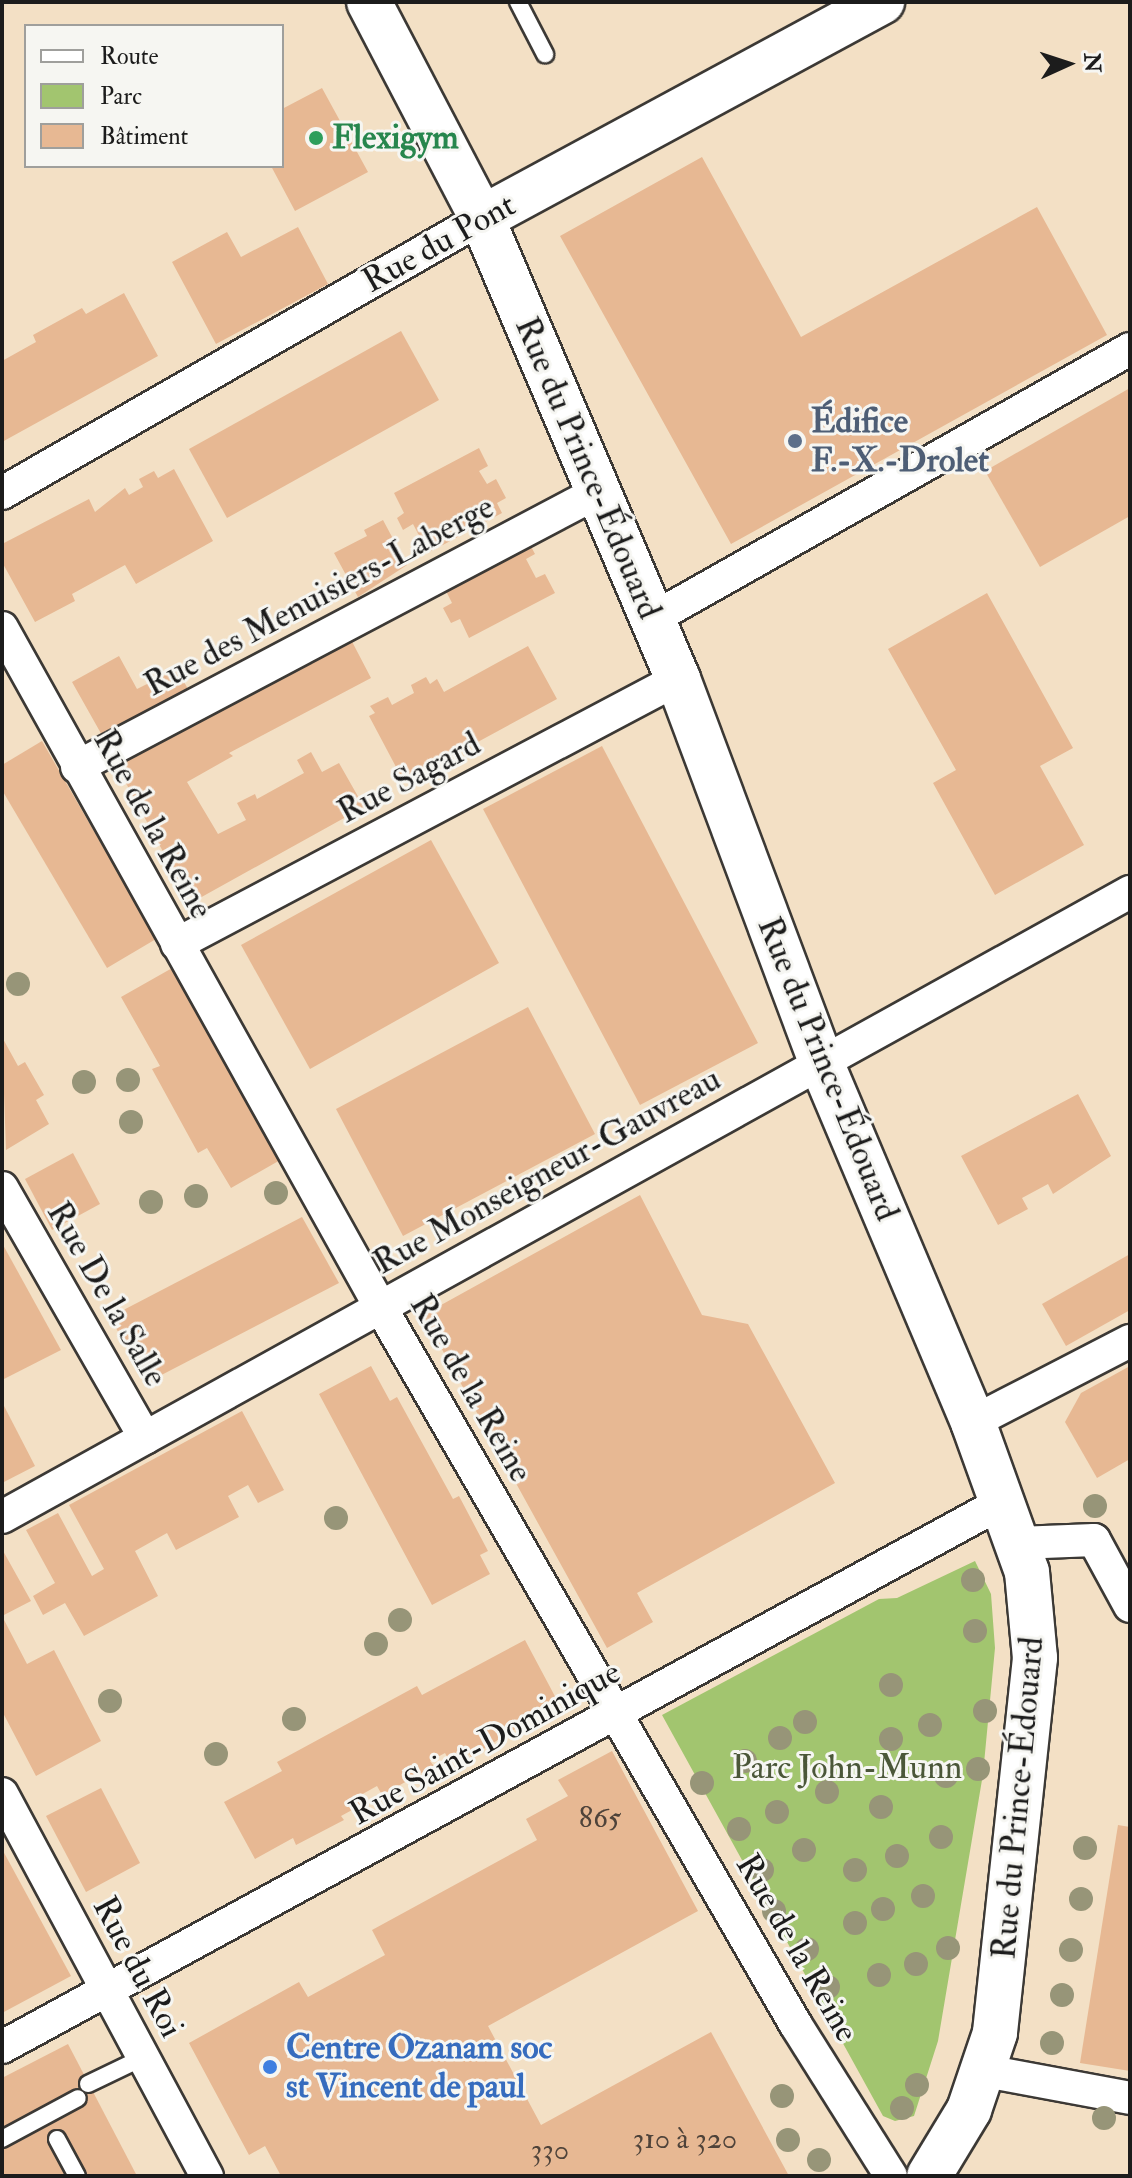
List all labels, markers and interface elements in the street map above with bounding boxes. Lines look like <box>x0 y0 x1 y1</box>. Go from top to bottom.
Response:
legend <box>24 24 284 168</box>
north arrow <box>1028 24 1108 104</box>
text: Route <box>100 41 159 72</box>
text: N <box>1077 52 1106 73</box>
text: Parc <box>100 81 142 112</box>
place label: Flexigym <box>332 118 459 158</box>
text: Bâtiment <box>100 121 188 152</box>
marker: Flexigym <box>307 129 325 147</box>
street label: Rue du Pont <box>356 184 522 302</box>
street label: Rue du Prince-Édouard <box>506 311 670 625</box>
place label: Édifice F.-X.-Drolet <box>811 401 989 480</box>
marker: Édifice F.-X.-Drolet <box>786 432 804 450</box>
street label: Rue des Menuisiers-Laberge <box>137 487 501 705</box>
street label: Rue de la Reine <box>84 722 222 926</box>
street label: Rue Sagard <box>331 723 487 833</box>
street label: Rue du Prince-Édouard <box>748 911 908 1227</box>
street label: Rue Monseigneur-Gauvreau <box>366 1059 728 1283</box>
street label: Rue De la Salle <box>38 1194 176 1394</box>
street label: Rue de la Reine <box>401 1287 541 1489</box>
street label: Rue du Prince-Édouard <box>984 1635 1052 1961</box>
street label: Rue Saint-Dominique <box>343 1652 627 1834</box>
park label: Parc John-Munn <box>732 1748 962 1788</box>
house number: 865 <box>579 1800 621 1836</box>
street label: Rue de la Reine <box>727 1847 867 2049</box>
street label: Rue du Roi <box>84 1890 192 2044</box>
place label: Centre Ozanam soc st Vincent de paul <box>286 2027 552 2106</box>
marker: Centre Ozanam soc st Vincent de paul <box>261 2058 279 2076</box>
house number: 310 à 320 <box>633 2121 737 2157</box>
house number: 330 <box>531 2132 569 2168</box>

